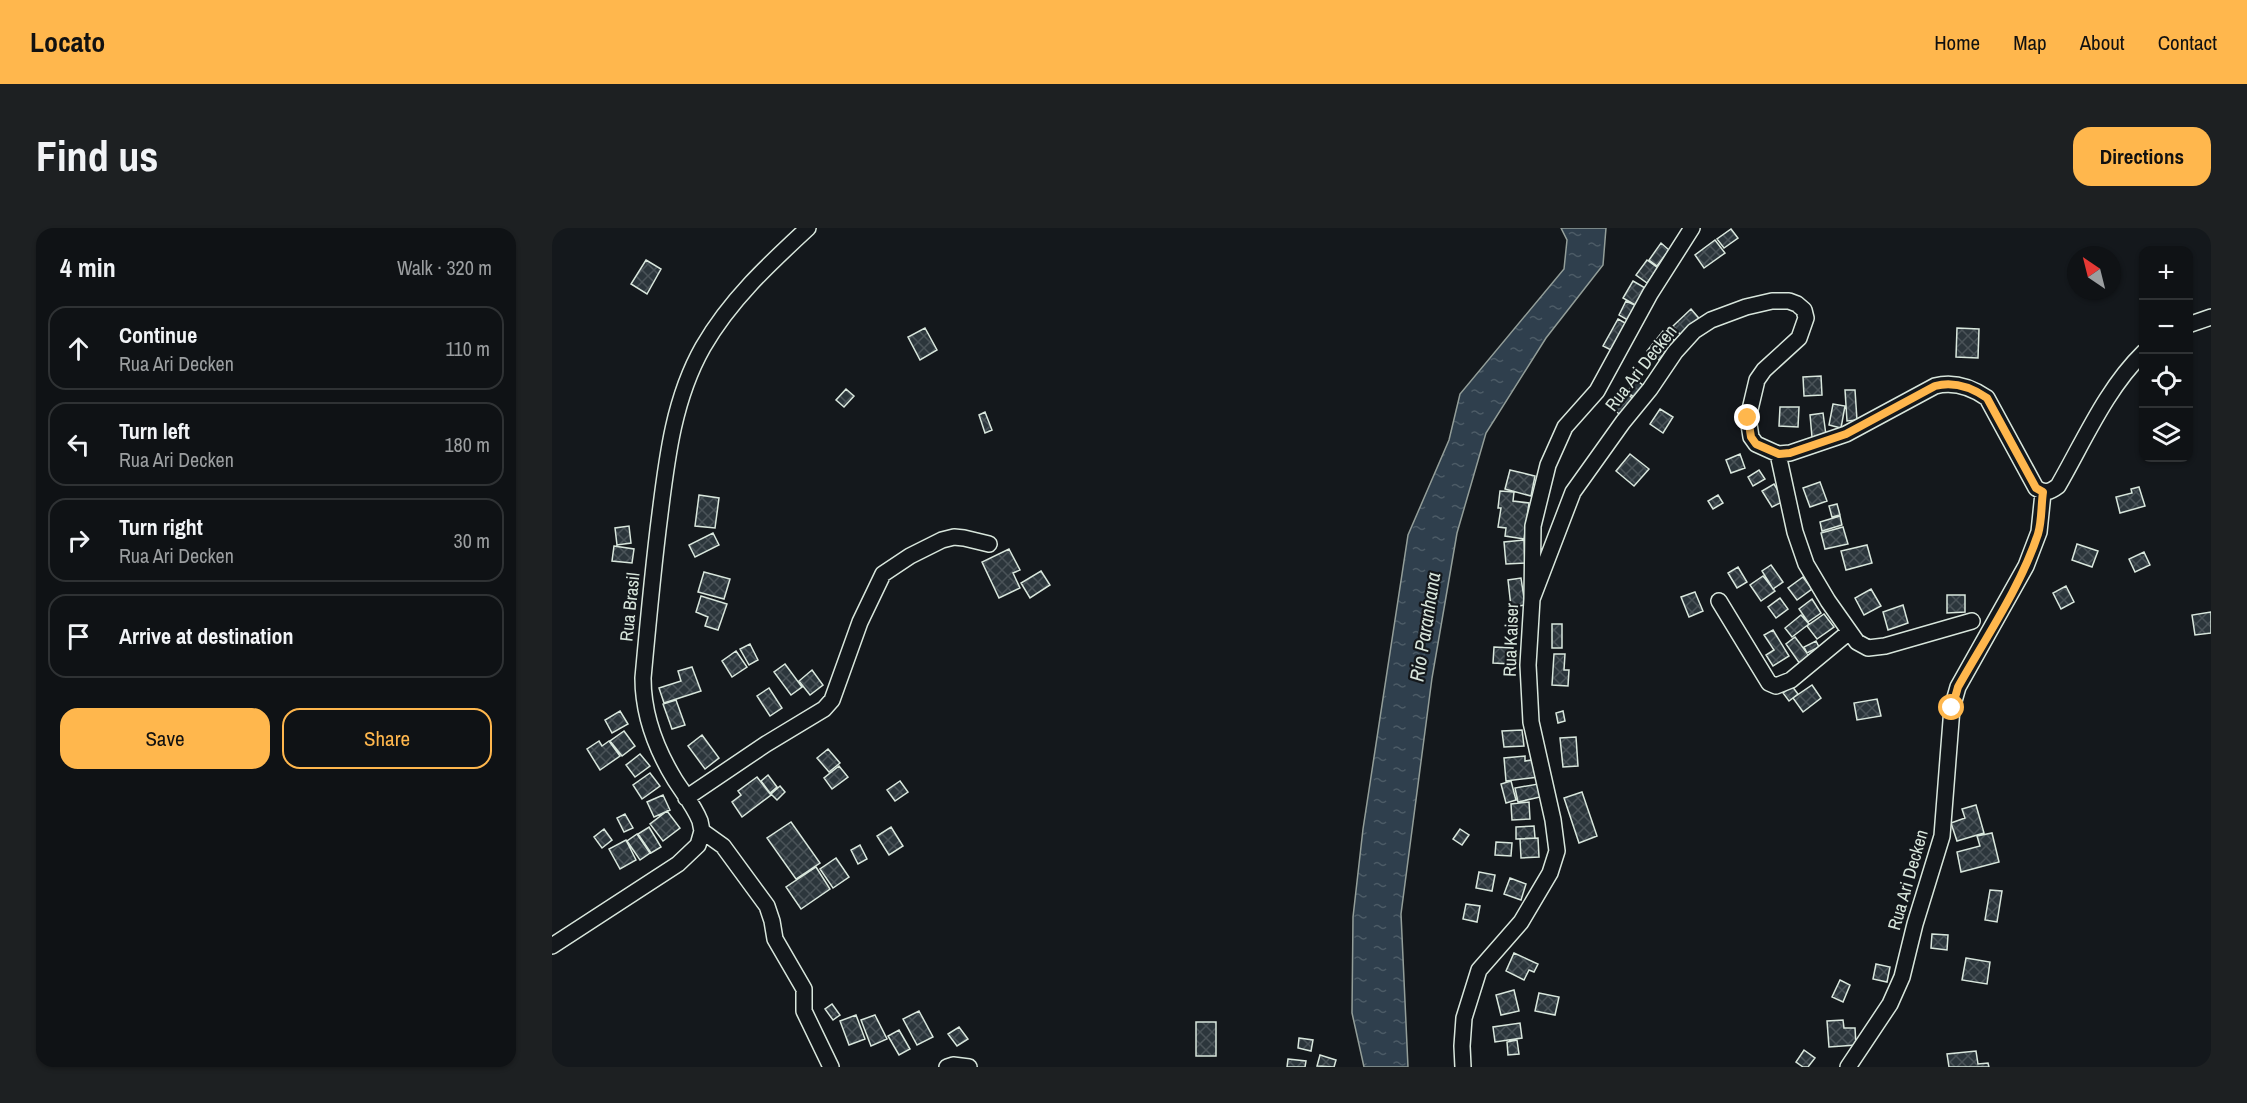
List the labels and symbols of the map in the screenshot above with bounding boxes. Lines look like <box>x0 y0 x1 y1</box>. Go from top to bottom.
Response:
north arrow <box>2067 246 2121 300</box>
street label: Rua Ari Decken <box>1599 319 1682 416</box>
route end <box>1734 404 1760 430</box>
water label: Rio Paranhana <box>1403 570 1446 684</box>
street label: Rua Brasil <box>613 571 646 643</box>
street label: Rua Kaiser <box>1497 603 1524 677</box>
route start <box>1938 694 1964 720</box>
street label: Rua Ari Decken <box>1881 827 1934 933</box>

